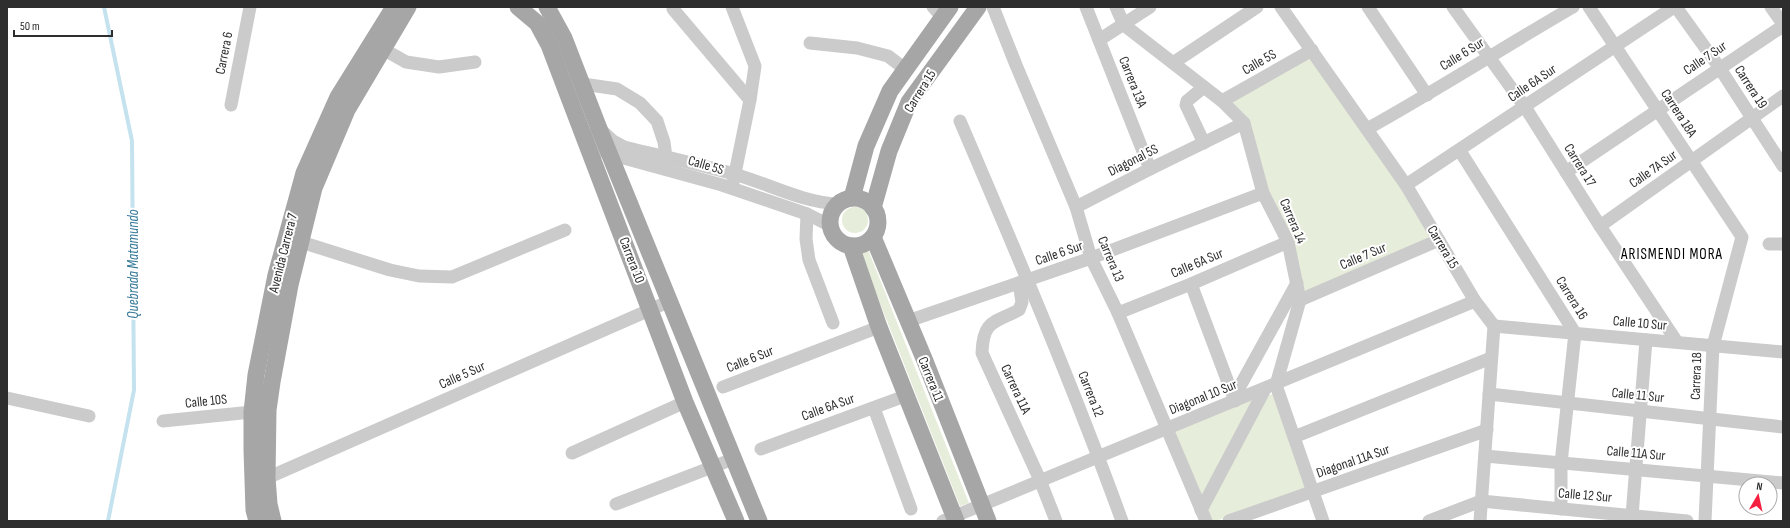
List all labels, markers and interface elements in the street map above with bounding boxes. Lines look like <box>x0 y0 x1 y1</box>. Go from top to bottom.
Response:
scale bar <box>14 12 112 38</box>
text: 50 m <box>20 19 40 34</box>
street label: Carrera 6 <box>212 30 236 76</box>
street label: Calle 6 Sur <box>1437 34 1487 74</box>
street label: Calle 7 Sur <box>1680 37 1730 79</box>
street label: Calle 5S <box>1239 45 1279 79</box>
street label: Carrera 13A <box>1115 54 1151 111</box>
street label: Calle 6A Sur <box>1504 61 1560 105</box>
street label: Carrera 19 <box>1731 62 1771 112</box>
street label: Carrera 15 <box>900 66 940 116</box>
street label: Carrera 18A <box>1657 86 1701 141</box>
street label: Diagonal 5S <box>1105 140 1161 180</box>
street label: Carrera 17 <box>1560 140 1600 190</box>
street label: Calle 7A Sur <box>1626 146 1680 192</box>
street label: Calle 5S <box>686 152 726 178</box>
street label: Carrera 14 <box>1276 196 1310 246</box>
water label: Quebrada Matamundo <box>124 209 143 319</box>
street label: Avenida Carrera 7 <box>265 211 301 295</box>
street label: Carrera 15 <box>1424 222 1463 272</box>
street label: Carrera 13 <box>1094 234 1128 284</box>
street label: Carrera 10 <box>615 235 649 285</box>
street label: Calle 6 Sur <box>1033 237 1085 269</box>
street label: Calle 7 Sur <box>1337 239 1389 273</box>
street label: Calle 6A Sur <box>1168 244 1226 282</box>
district label: ARISMENDI MORA <box>1620 245 1723 264</box>
street label: Carrera 16 <box>1552 273 1592 323</box>
street label: Calle 10 Sur <box>1612 312 1668 334</box>
street label: Calle 6 Sur <box>724 342 776 376</box>
street label: Carrera 18 <box>1687 352 1705 400</box>
street label: Carrera 11 <box>914 354 948 404</box>
street label: Calle 5 Sur <box>436 357 488 393</box>
street label: Carrera 11A <box>997 361 1035 417</box>
street label: Carrera 12 <box>1074 369 1108 419</box>
street label: Diagonal 10 Sur <box>1167 376 1239 418</box>
street label: Calle 11 Sur <box>1611 384 1665 406</box>
street label: Calle 10S <box>184 390 228 412</box>
street label: Calle 6A Sur <box>799 390 857 424</box>
street label: Diagonal 11A Sur <box>1314 441 1392 481</box>
street label: Calle 11A Sur <box>1606 442 1666 464</box>
north arrow <box>1738 476 1778 516</box>
text: N <box>1756 480 1764 494</box>
street label: Calle 12 Sur <box>1557 484 1613 506</box>

